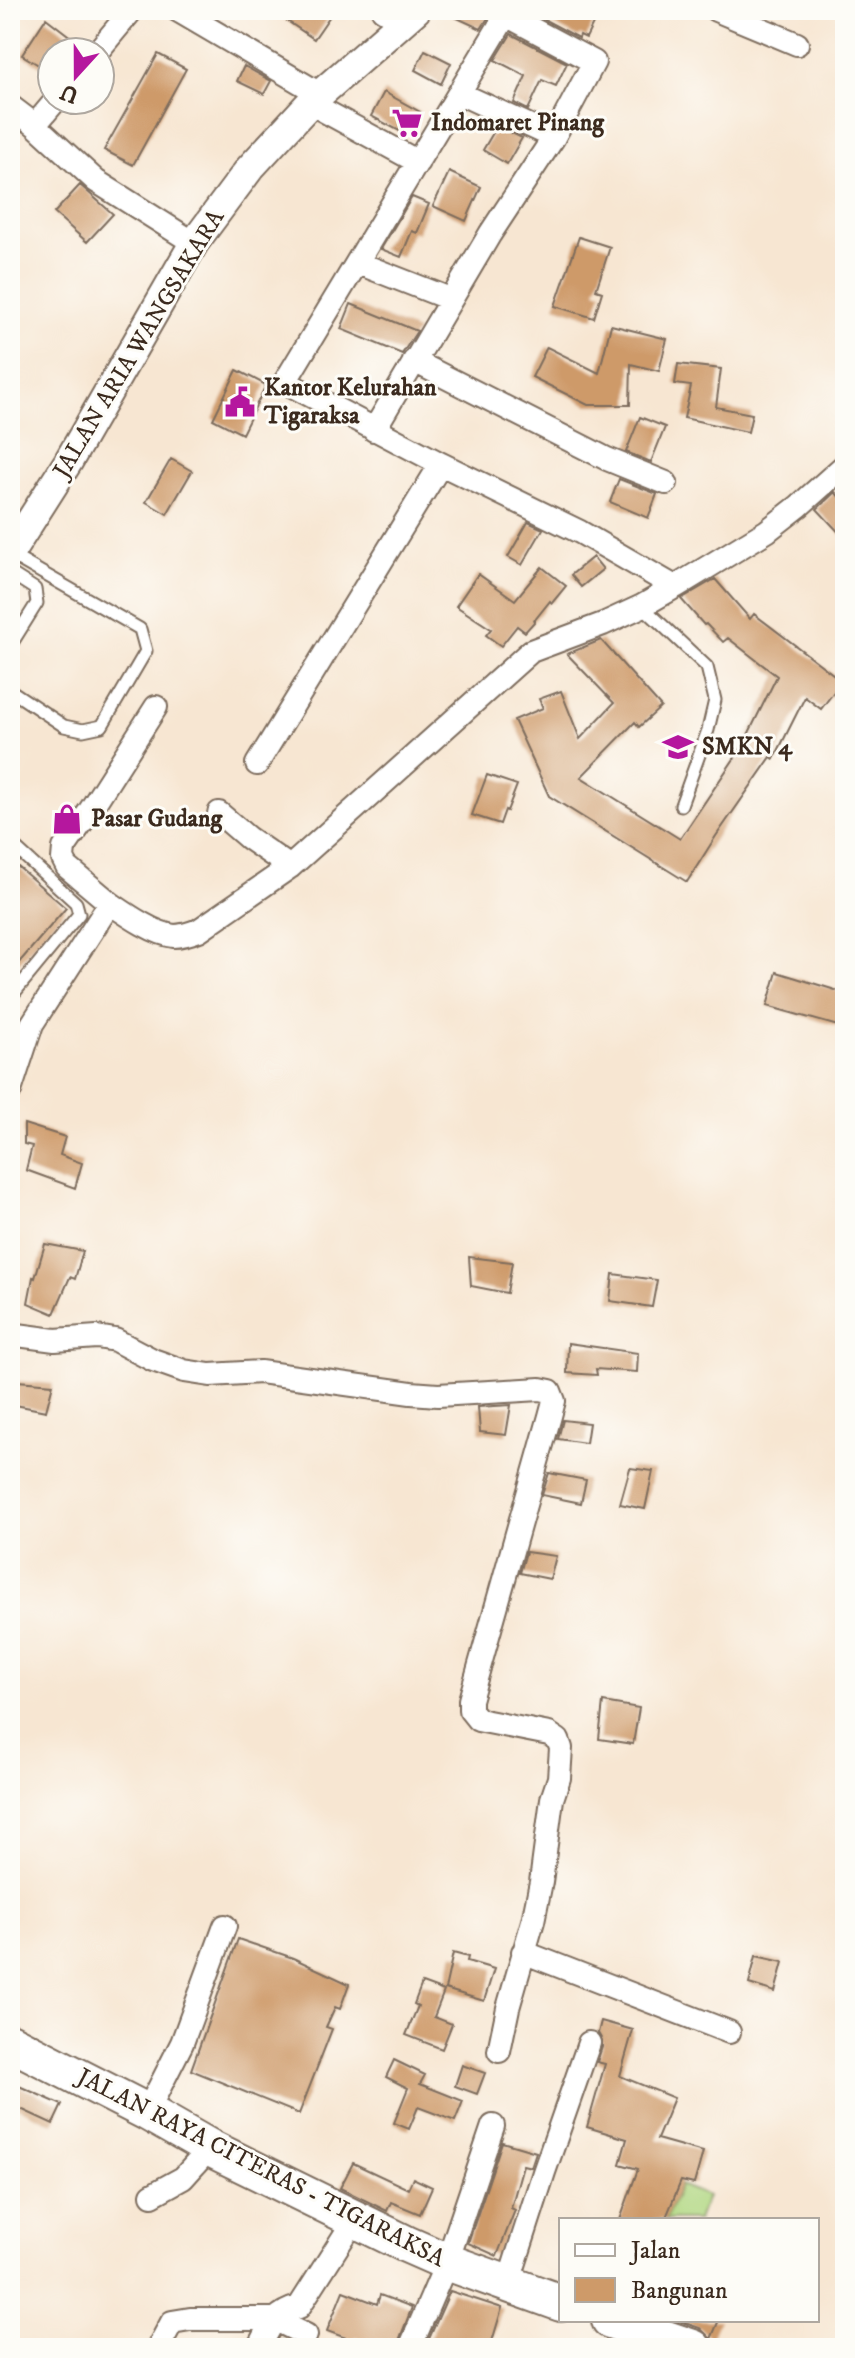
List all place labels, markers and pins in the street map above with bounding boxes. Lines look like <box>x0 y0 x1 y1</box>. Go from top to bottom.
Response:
supermarket icon: Indomaret Pinang <box>390 106 424 140</box>
place label: Indomaret Pinang <box>431 108 605 138</box>
place label: Kantor Kelurahan Tigaraksa <box>263 373 437 431</box>
public building icon: Kantor Kelurahan Tigaraksa <box>223 385 257 419</box>
school or university icon: SMKN 4 <box>661 730 695 764</box>
place label: SMKN 4 <box>702 732 793 762</box>
shop icon: Pasar Gudang <box>50 802 84 836</box>
place label: Pasar Gudang <box>91 804 223 834</box>

